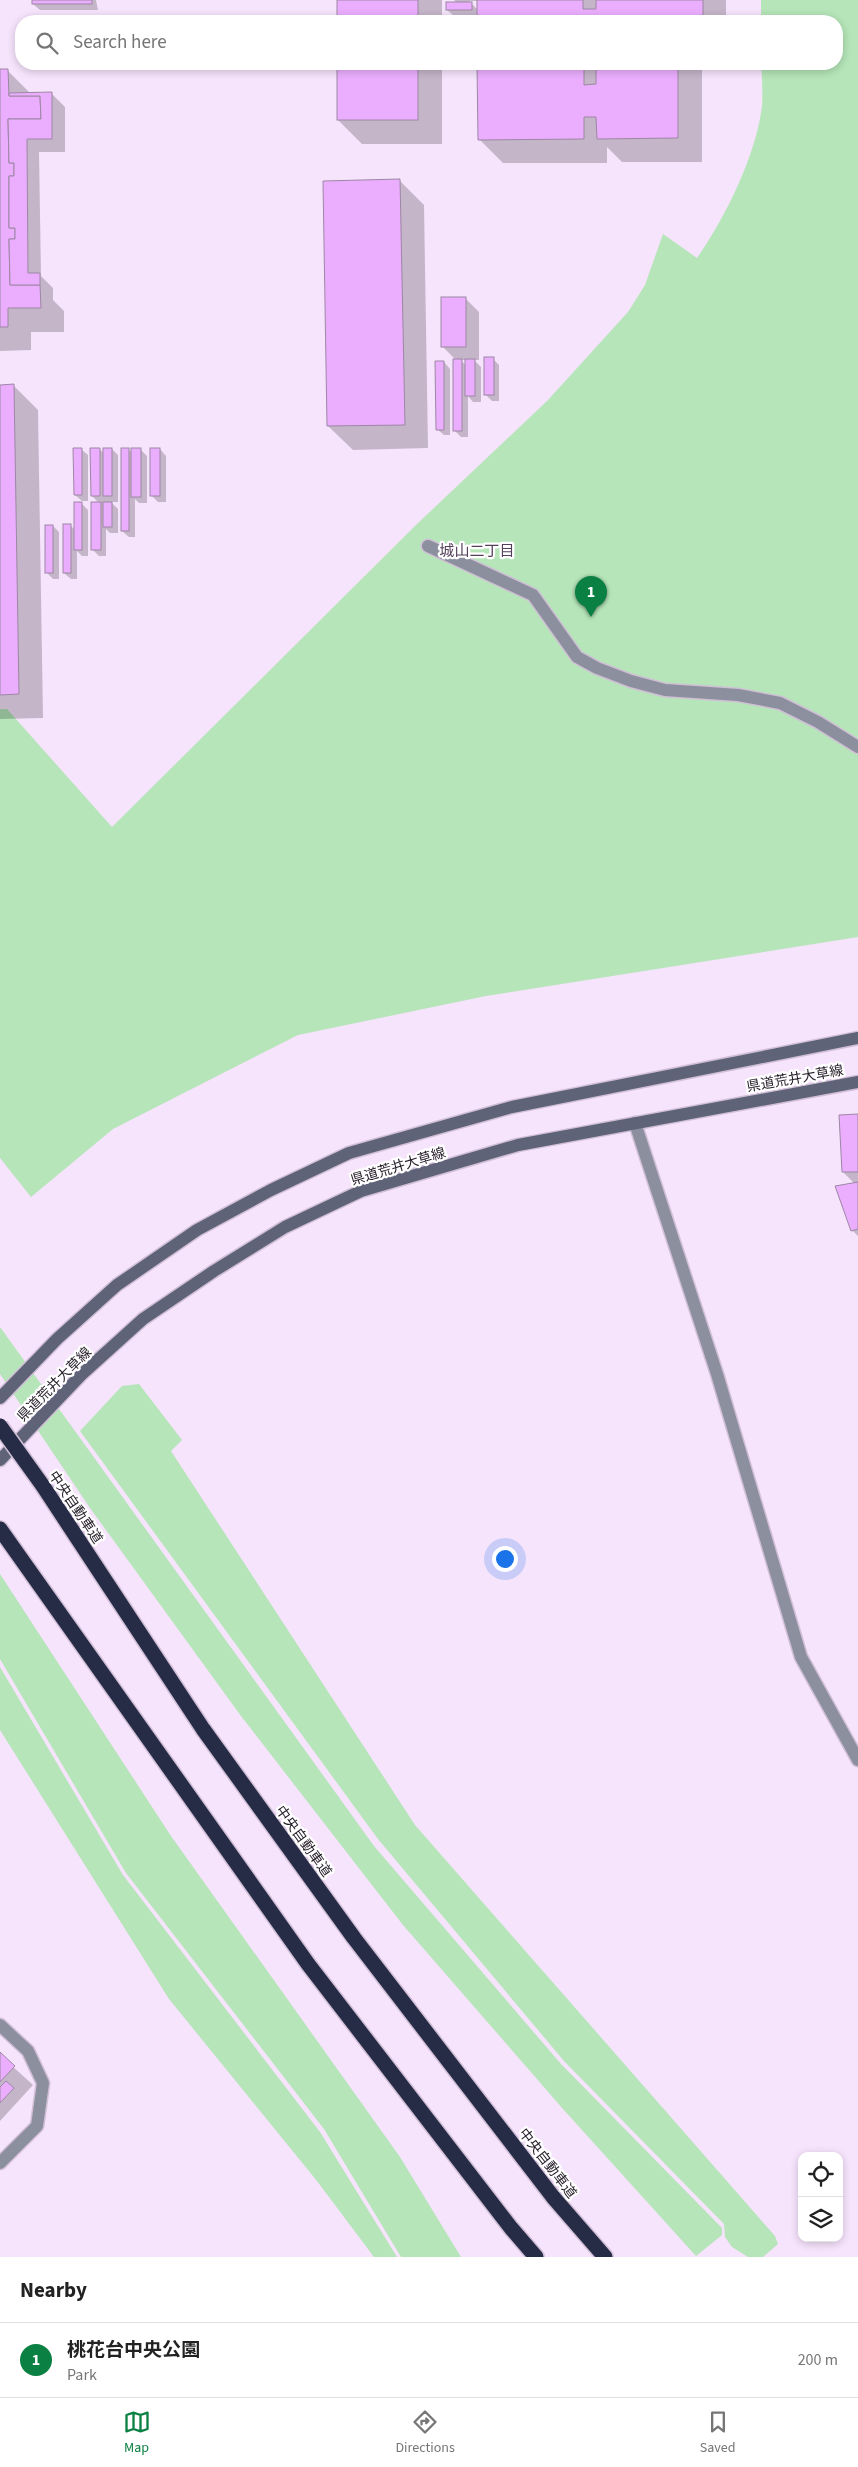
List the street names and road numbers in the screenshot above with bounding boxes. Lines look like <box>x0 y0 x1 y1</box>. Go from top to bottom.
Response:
street label: 県道荒井大草線 <box>745 1061 845 1097</box>
street label: 県道荒井大草線 <box>349 1143 448 1191</box>
street label: 県道荒井大草線 <box>13 1343 96 1426</box>
street label: 中央自動車道 <box>43 1467 107 1548</box>
street label: 中央自動車道 <box>270 1802 336 1881</box>
street label: 中央自動車道 <box>513 2124 581 2203</box>

